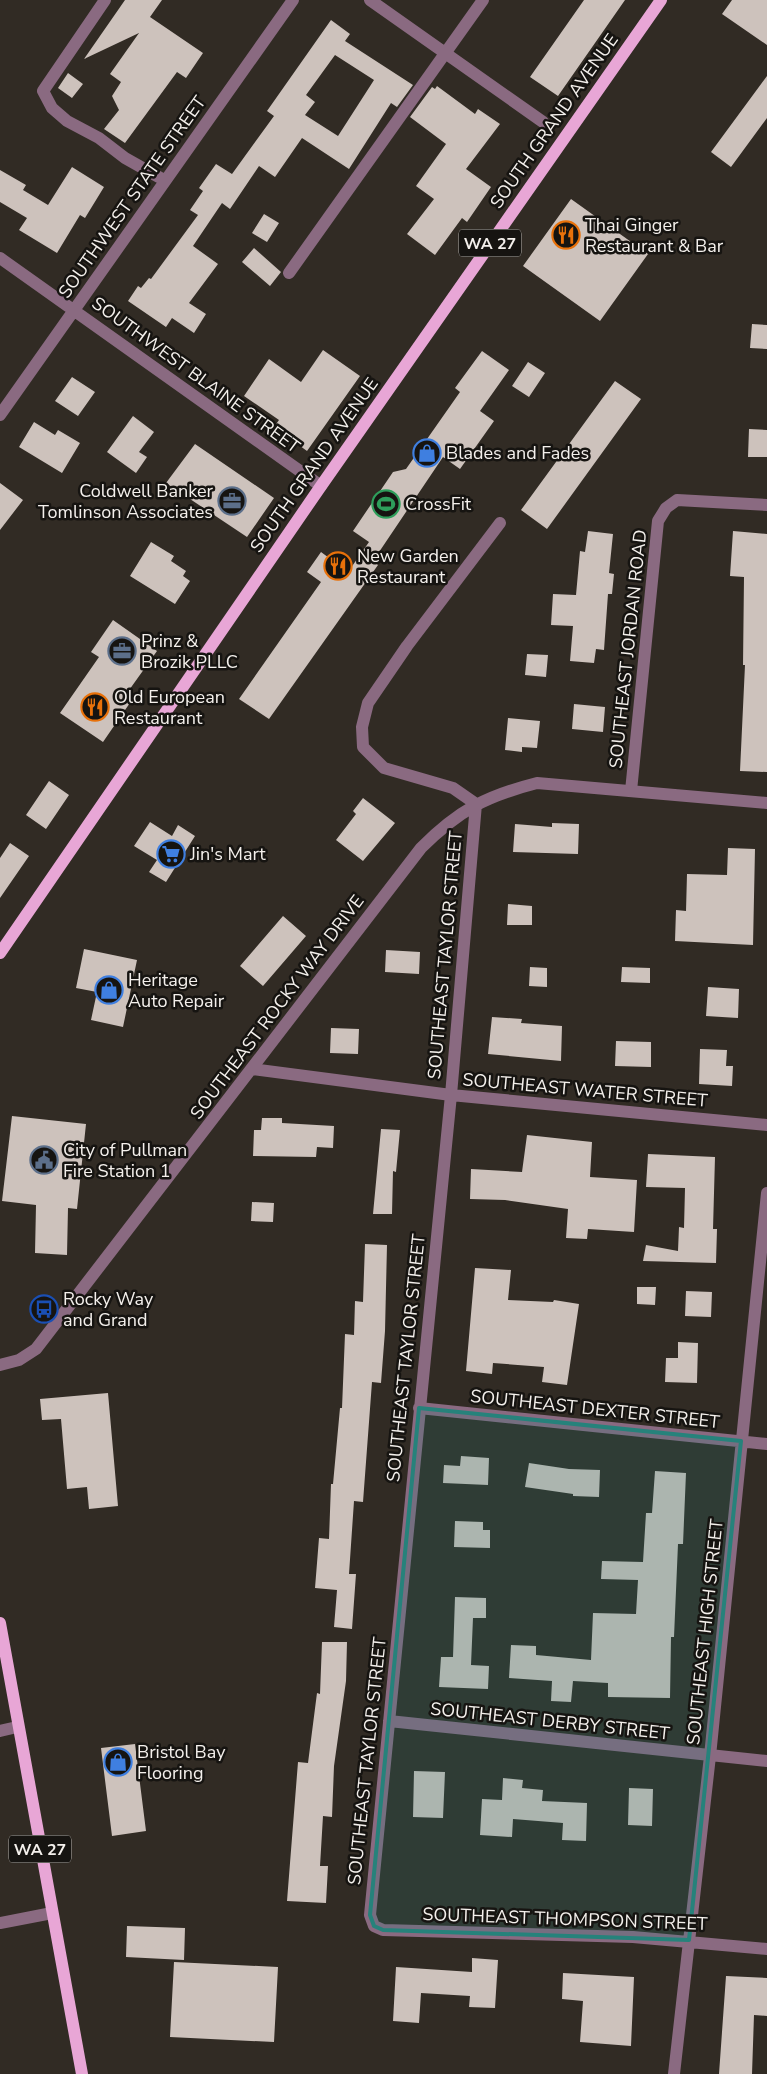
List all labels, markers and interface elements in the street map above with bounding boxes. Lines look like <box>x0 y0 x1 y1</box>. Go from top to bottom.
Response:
street label: SOUTH GRAND AVENUE <box>484 29 624 213</box>
street label: SOUTHWEST STATE STREET <box>53 91 211 303</box>
place label: Thai Ginger Restaurant & Bar <box>585 213 724 258</box>
restaurant icon: Thai Ginger Restaurant & Bar <box>551 220 581 250</box>
road number: WA 27 <box>459 230 521 256</box>
street label: SOUTHWEST BLAINE STREET <box>87 291 305 459</box>
street label: SOUTH GRAND AVENUE <box>244 373 384 557</box>
shop icon: Blades and Fades <box>412 438 442 468</box>
place label: Blades and Fades <box>446 441 589 465</box>
place label: Coldwell Banker Tomlinson Associates <box>38 479 214 524</box>
office icon: Coldwell Banker Tomlinson Associates <box>217 486 247 516</box>
sports icon: CrossFit <box>371 489 401 519</box>
place label: CrossFit <box>405 492 472 516</box>
street label: SOUTHEAST JORDAN ROAD <box>604 528 652 770</box>
place label: New Garden Restaurant <box>357 544 459 589</box>
restaurant icon: New Garden Restaurant <box>323 551 353 581</box>
place label: Prinz & Brozik PLLC <box>141 629 238 674</box>
office icon: Prinz & Brozik PLLC <box>107 636 137 666</box>
place label: Old European Restaurant <box>114 685 225 730</box>
restaurant icon: Old European Restaurant <box>80 692 110 722</box>
street label: SOUTHEAST TAYLOR STREET <box>422 830 468 1080</box>
supermarket icon: Jin's Mart <box>156 839 186 869</box>
place label: Jin's Mart <box>189 842 266 866</box>
street label: SOUTHEAST ROCKY WAY DRIVE <box>185 890 369 1124</box>
place label: Heritage Auto Repair <box>128 968 225 1013</box>
shop icon: Heritage Auto Repair <box>94 975 124 1005</box>
street label: SOUTHEAST WATER STREET <box>461 1067 709 1113</box>
place label: City of Pullman Fire Station 1 <box>63 1138 187 1183</box>
public building icon: City of Pullman Fire Station 1 <box>29 1145 59 1175</box>
street label: SOUTHEAST TAYLOR STREET <box>381 1233 431 1483</box>
place label: Rocky Way and Grand <box>63 1287 154 1332</box>
bus stop icon: Rocky Way and Grand <box>29 1294 59 1324</box>
street label: SOUTHEAST DEXTER STREET <box>469 1384 721 1434</box>
street label: SOUTHEAST HIGH STREET <box>681 1518 729 1746</box>
street label: SOUTHEAST TAYLOR STREET <box>342 1636 392 1886</box>
street label: SOUTHEAST DERBY STREET <box>429 1696 671 1746</box>
place label: Bristol Bay Flooring <box>137 1740 226 1785</box>
shop icon: Bristol Bay Flooring <box>103 1747 133 1777</box>
road number: WA 27 <box>9 1836 71 1862</box>
street label: SOUTHEAST THOMPSON STREET <box>422 1902 708 1936</box>

